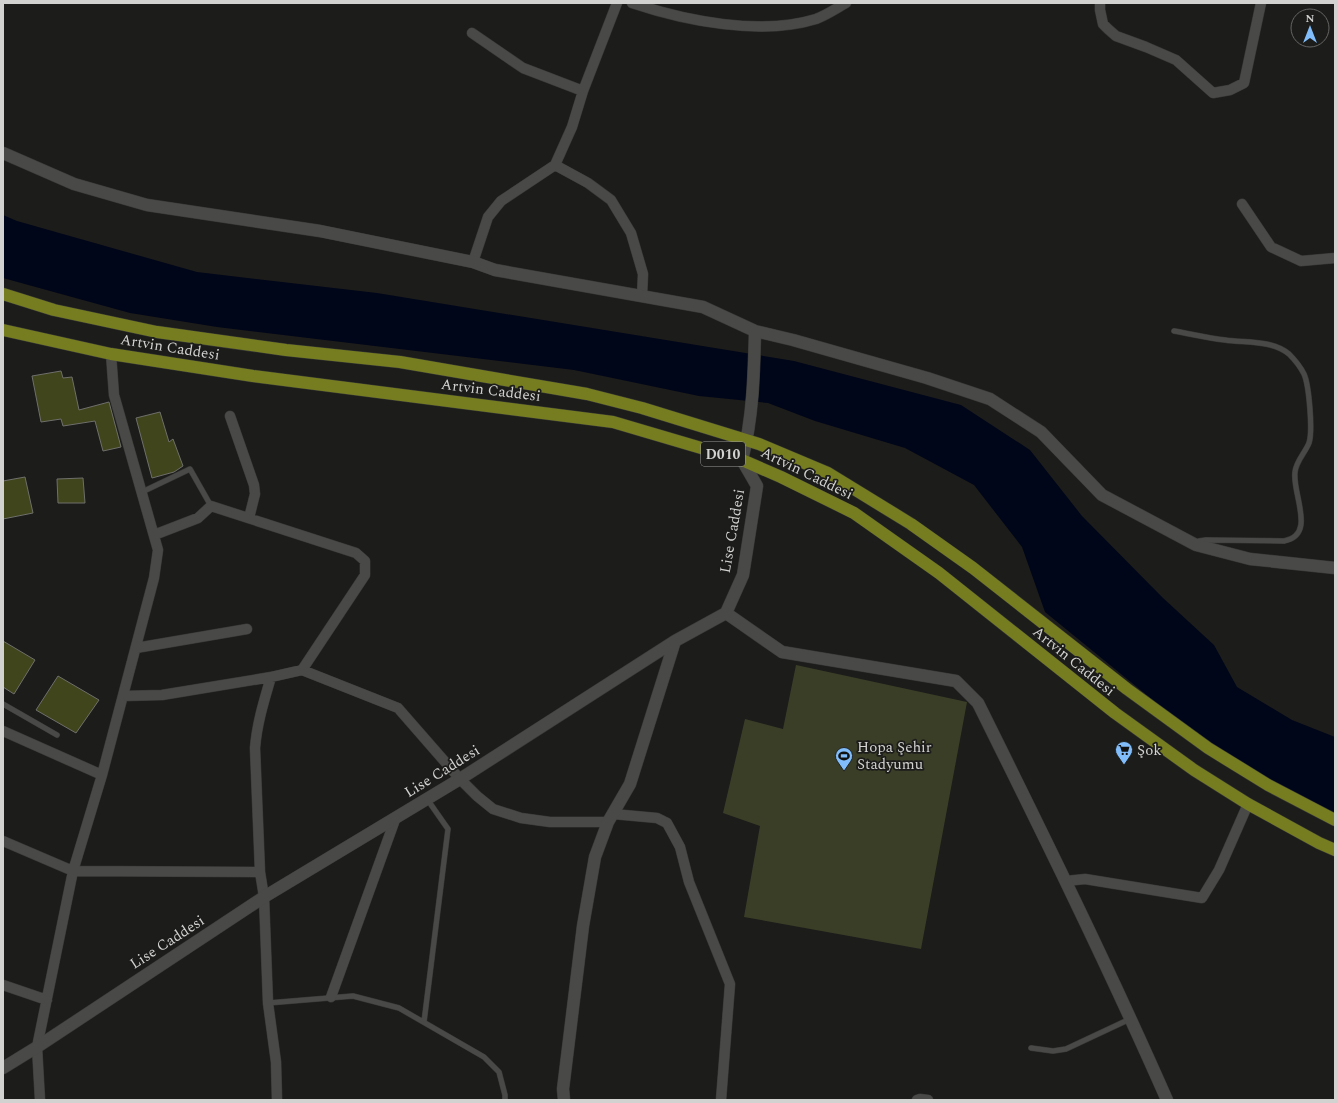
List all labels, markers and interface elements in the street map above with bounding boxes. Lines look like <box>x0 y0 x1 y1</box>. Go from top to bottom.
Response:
north arrow <box>1290 8 1330 48</box>
text: N <box>1306 10 1315 27</box>
street label: Artvin Caddesi <box>119 328 221 367</box>
street label: Artvin Caddesi <box>440 373 542 408</box>
street label: Artvin Caddesi <box>757 441 857 506</box>
road number: D010 <box>701 442 745 466</box>
street label: Lise Caddesi <box>714 487 751 575</box>
street label: Artvin Caddesi <box>1027 621 1120 702</box>
place label: Hopa Şehir Stadyumu <box>857 736 932 776</box>
street label: Lise Caddesi <box>400 739 484 804</box>
place label: Şok <box>1137 739 1162 762</box>
supermarket icon: Şok <box>1114 740 1134 765</box>
sports icon: Hopa Şehir Stadyumu <box>834 746 854 771</box>
street label: Lise Caddesi <box>125 910 209 975</box>

